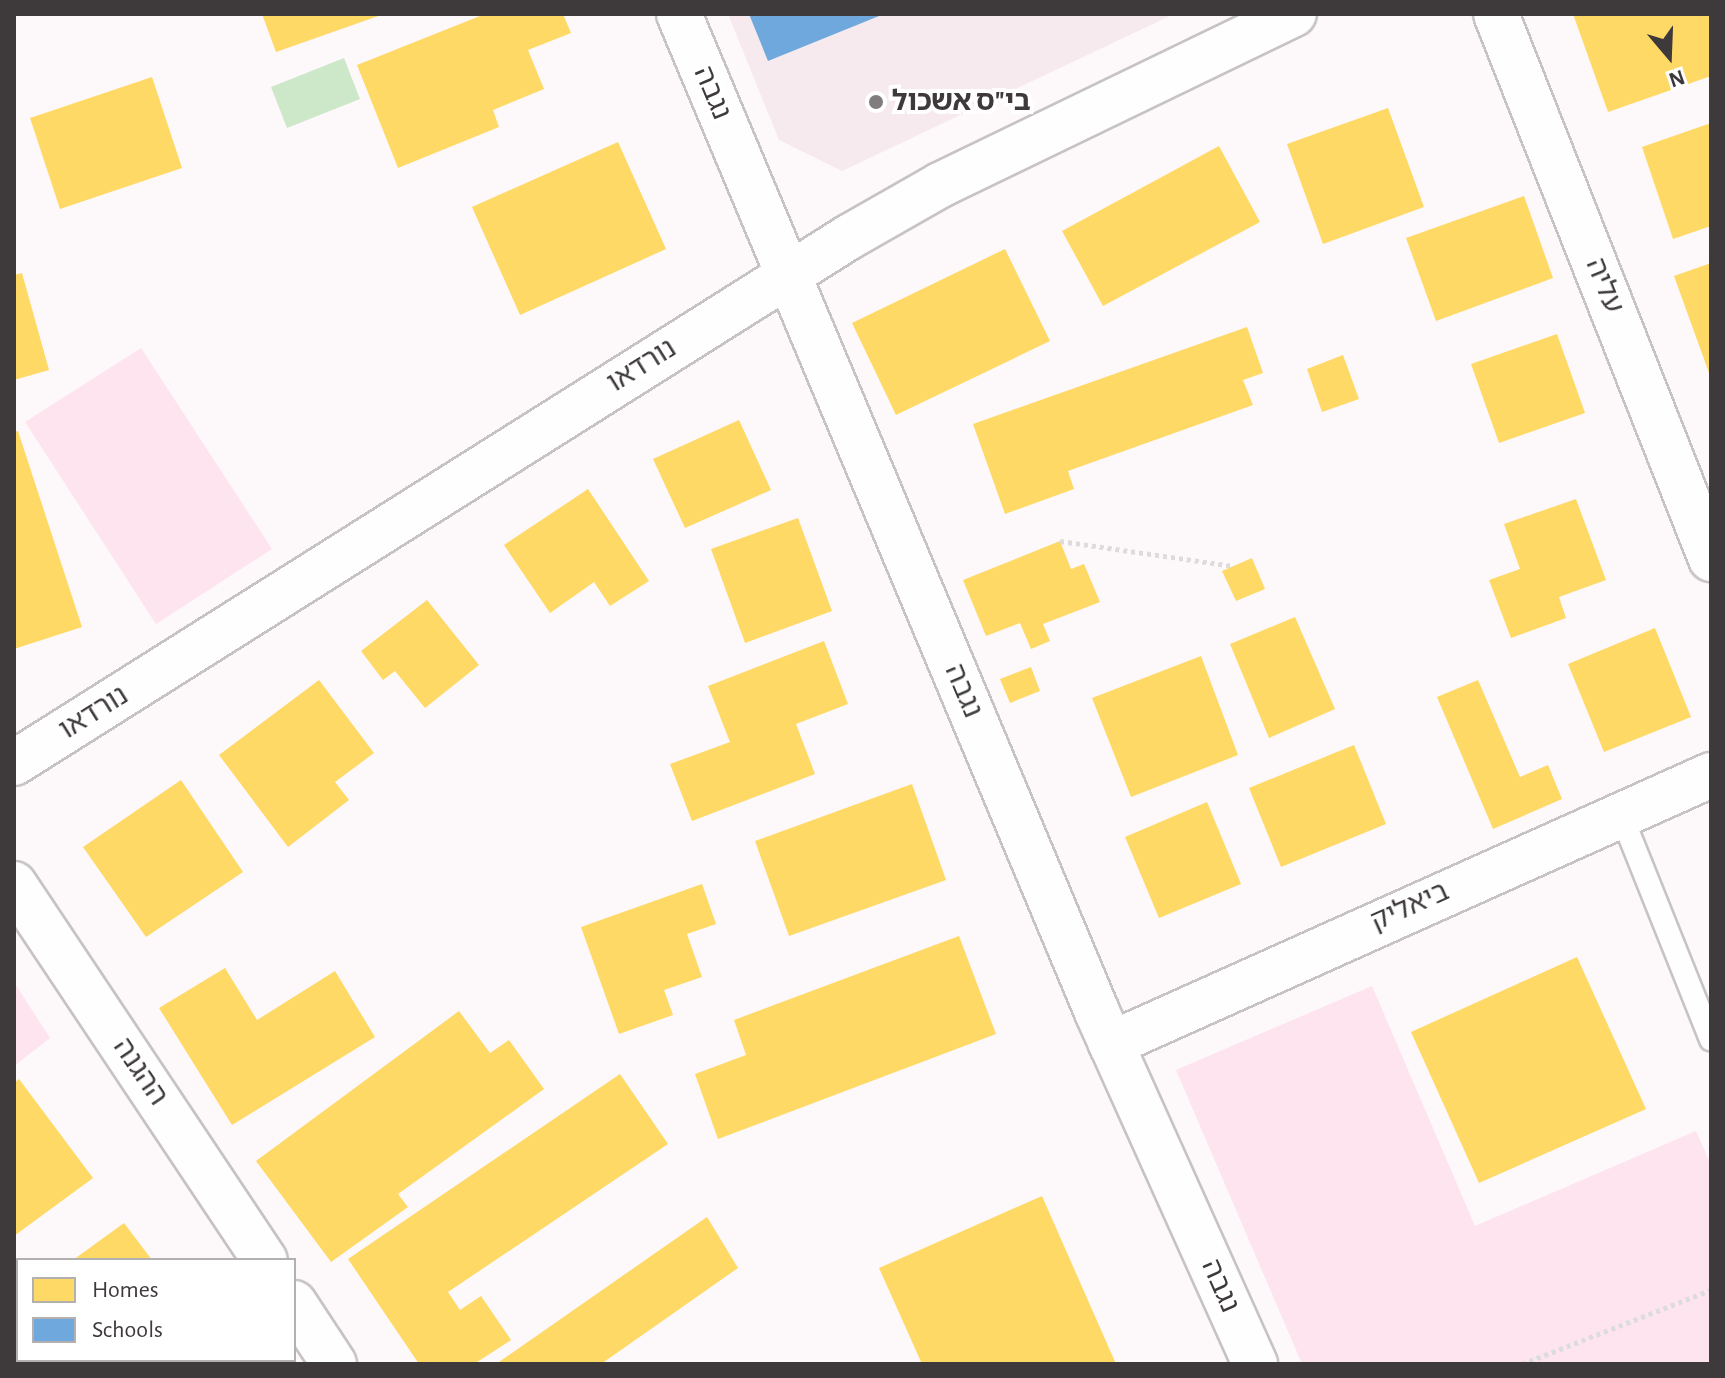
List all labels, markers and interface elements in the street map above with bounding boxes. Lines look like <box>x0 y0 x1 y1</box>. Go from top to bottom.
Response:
north arrow <box>1629 16 1709 96</box>
street label: נגבה <box>686 61 738 125</box>
text: N <box>1666 66 1688 92</box>
place label: בי"ס אשכול <box>892 85 1031 119</box>
marker: בי"ס אשכול <box>867 93 885 111</box>
street label: עליה <box>1578 254 1630 318</box>
street label: נורדאו <box>601 332 683 400</box>
street label: נגבה <box>937 659 989 723</box>
street label: נורדאו <box>53 679 135 747</box>
street label: ביאליק <box>1366 875 1454 939</box>
street label: ההגנה <box>105 1032 175 1112</box>
street label: נגבה <box>1194 1254 1246 1318</box>
legend <box>16 1258 296 1362</box>
text: Homes <box>92 1278 159 1302</box>
text: Schools <box>92 1318 163 1342</box>

